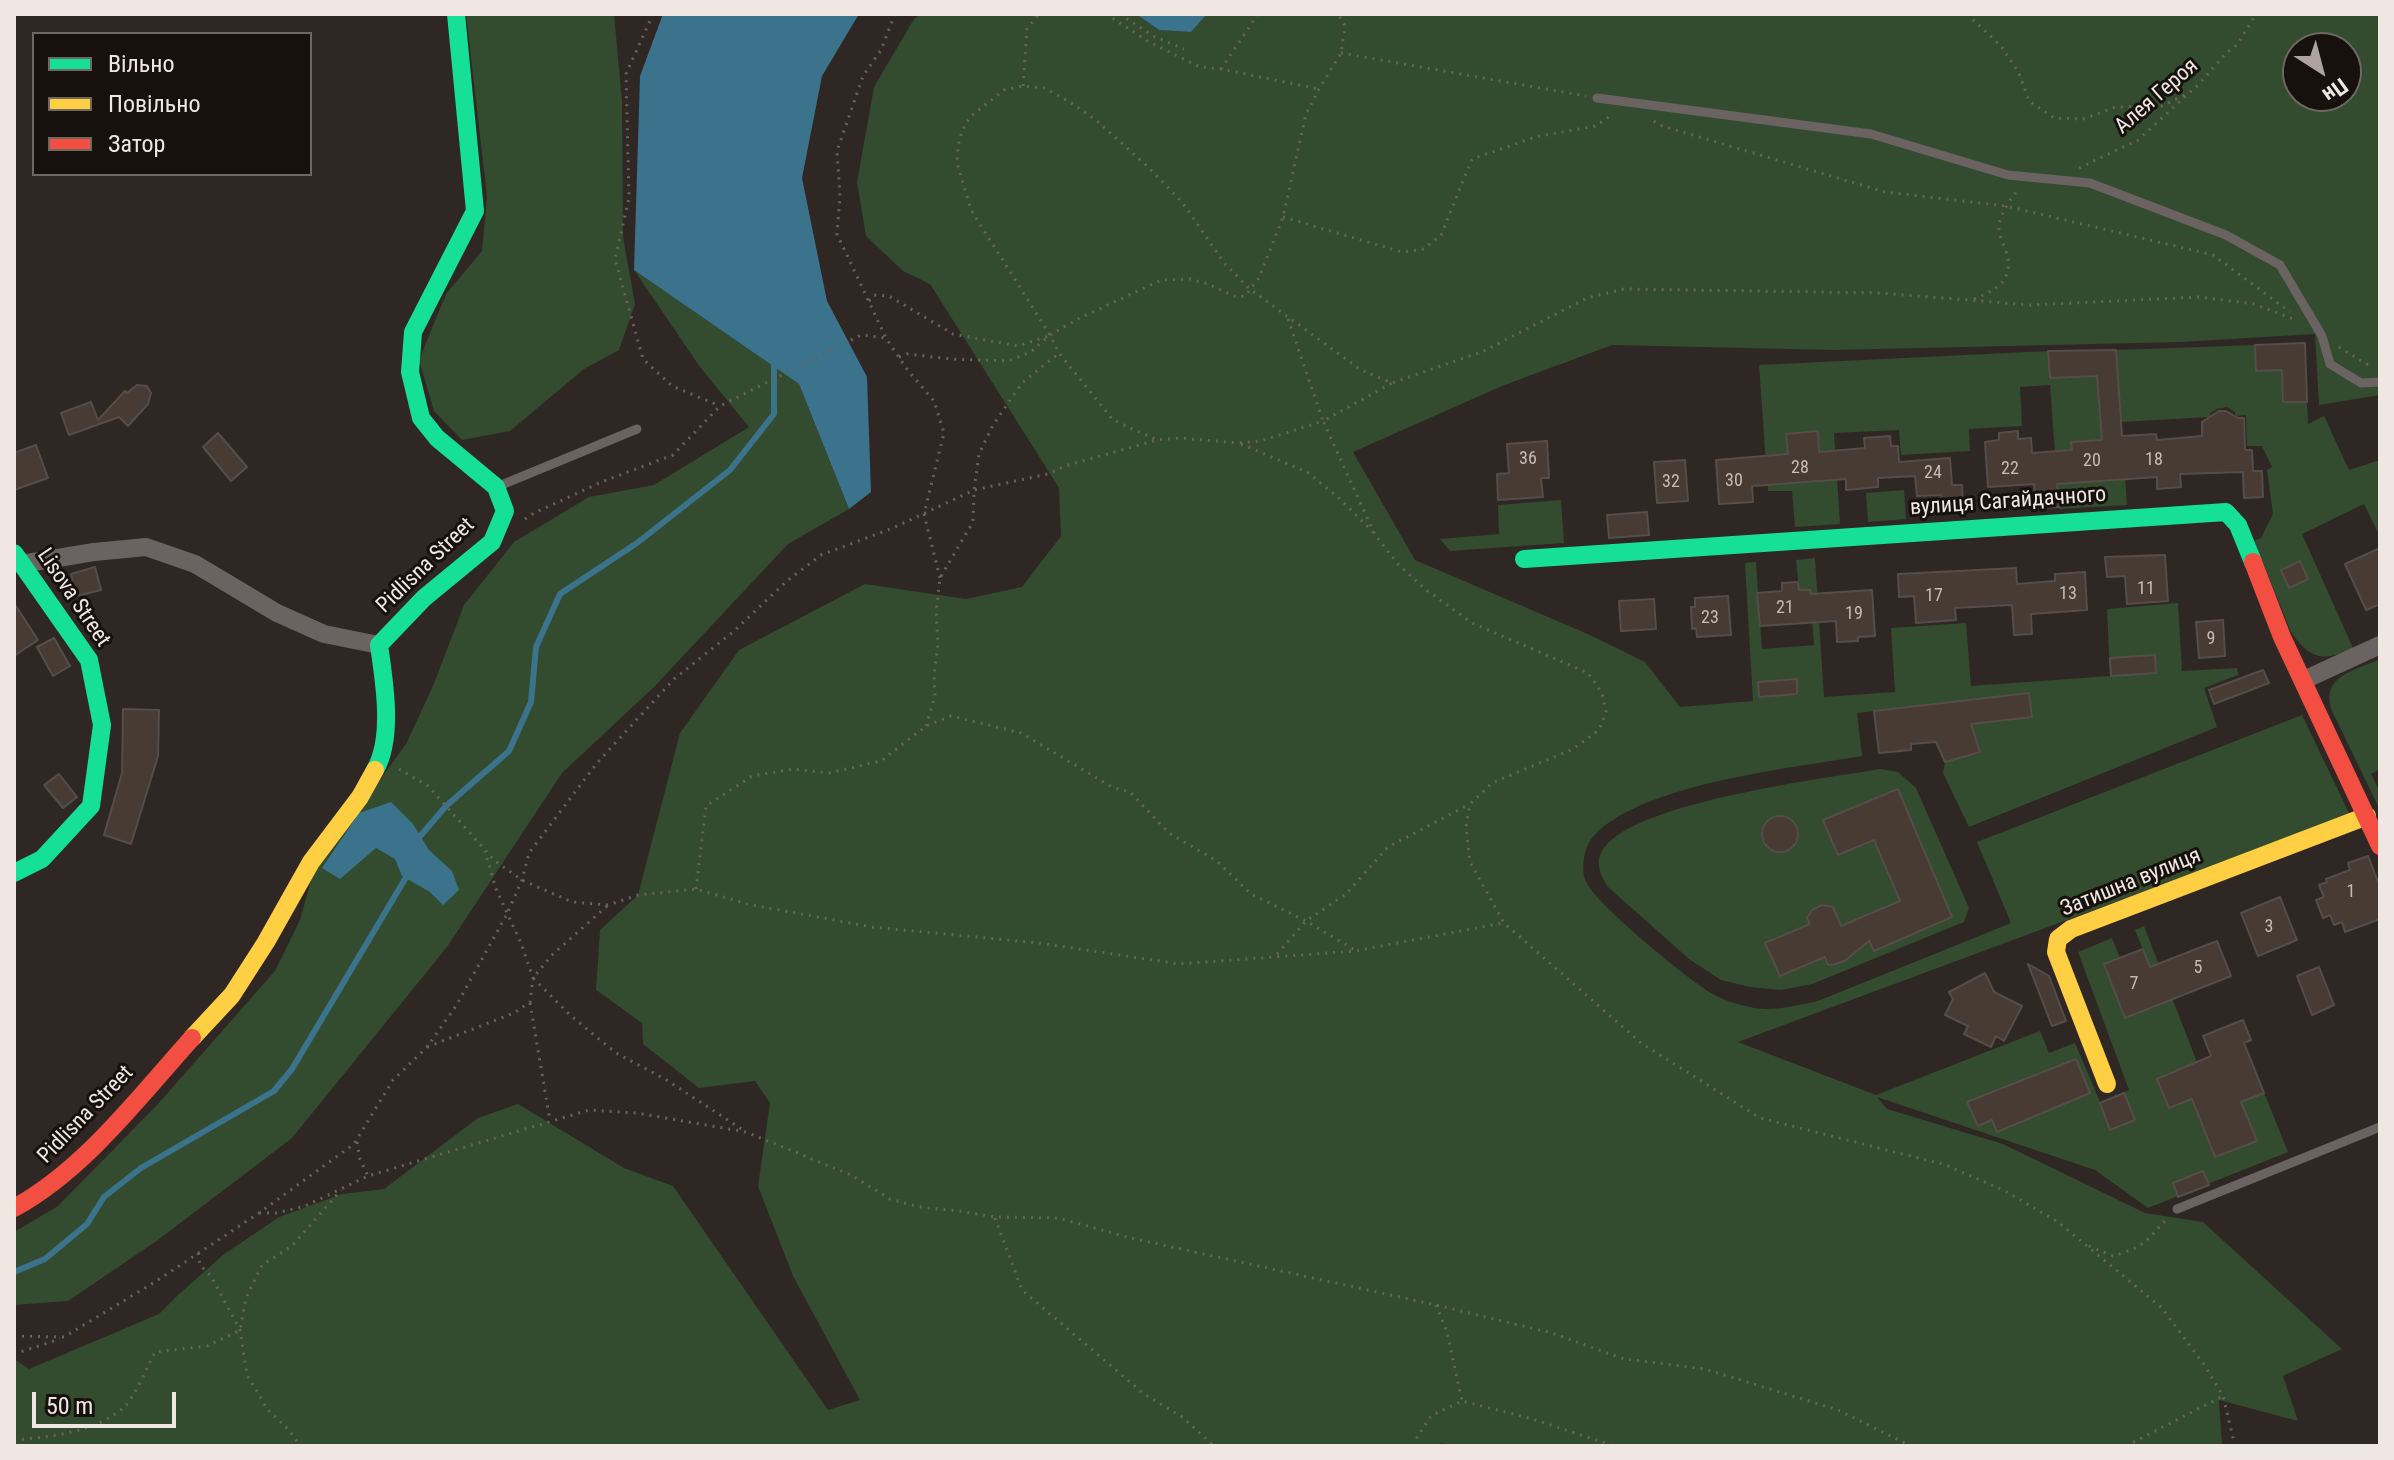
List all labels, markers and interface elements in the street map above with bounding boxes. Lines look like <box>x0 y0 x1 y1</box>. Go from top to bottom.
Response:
legend <box>32 32 312 176</box>
north arrow <box>2282 32 2362 112</box>
text: Вільно <box>108 50 175 78</box>
street label: Алея Героя <box>2110 54 2204 140</box>
text: Пн <box>2318 73 2352 108</box>
text: Повільно <box>108 90 201 118</box>
text: Затор <box>108 130 165 158</box>
house number: 36 <box>1519 448 1537 470</box>
house number: 18 <box>2145 449 2163 471</box>
house number: 20 <box>2083 450 2101 472</box>
house number: 28 <box>1791 457 1809 479</box>
house number: 22 <box>2001 458 2019 480</box>
house number: 24 <box>1924 462 1942 484</box>
house number: 30 <box>1725 470 1743 492</box>
house number: 32 <box>1662 471 1680 493</box>
street label: вулиця Сагайдачного <box>1909 482 2107 522</box>
street label: Pidlisna Street <box>371 513 481 619</box>
street label: Lisova Street <box>31 544 115 652</box>
house number: 11 <box>2137 578 2155 600</box>
house number: 13 <box>2059 583 2077 605</box>
house number: 17 <box>1925 585 1943 607</box>
house number: 21 <box>1776 597 1794 619</box>
house number: 19 <box>1845 603 1863 625</box>
house number: 23 <box>1701 607 1719 629</box>
house number: 9 <box>2207 628 2215 650</box>
street label: Затишна вулиця <box>2057 843 2205 923</box>
house number: 1 <box>2347 881 2355 903</box>
house number: 3 <box>2265 916 2273 938</box>
house number: 5 <box>2194 957 2202 979</box>
house number: 7 <box>2130 973 2138 995</box>
street label: Pidlisna Street <box>33 1060 139 1170</box>
scale bar <box>36 1376 180 1426</box>
text: 50 m <box>46 1392 93 1420</box>

